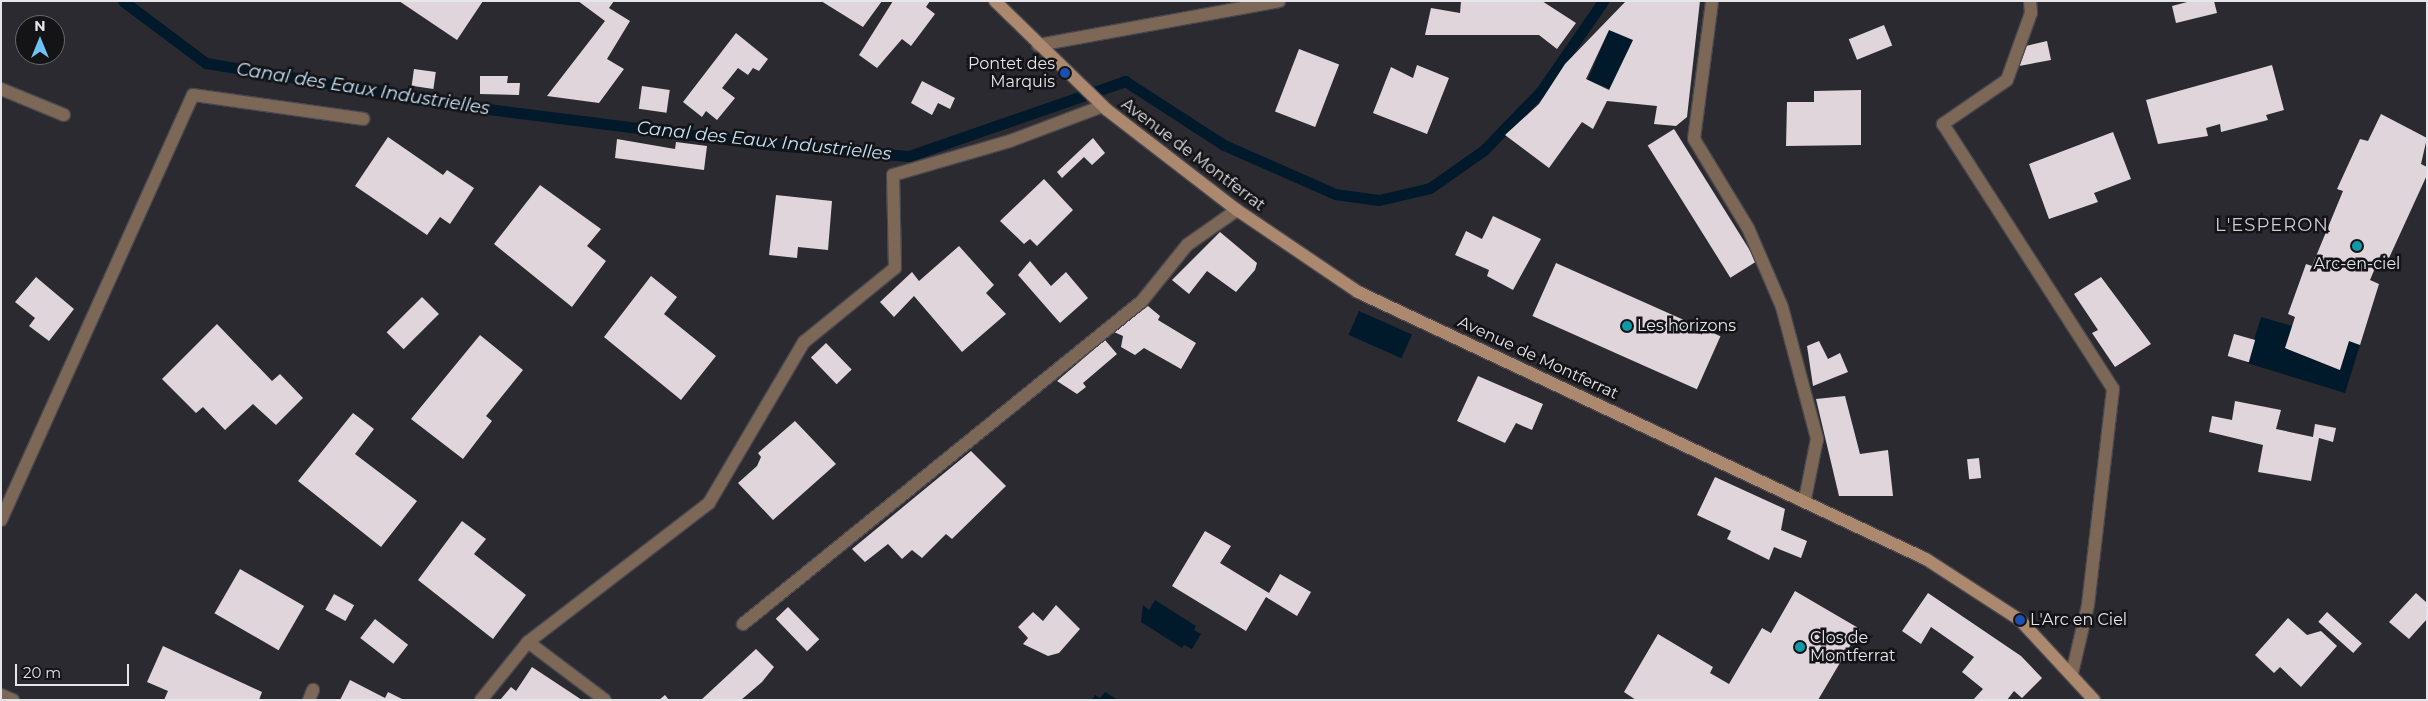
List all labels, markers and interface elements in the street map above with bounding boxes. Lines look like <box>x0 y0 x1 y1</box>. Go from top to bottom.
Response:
north arrow <box>15 15 65 65</box>
text: N <box>34 17 46 35</box>
place label: Pontet des Marquis <box>968 54 1055 92</box>
water label: Canal des Eaux Industrielles <box>235 58 491 120</box>
marker: Pontet des Marquis <box>1059 67 1071 79</box>
street label: Avenue de Montferrat <box>1117 95 1269 215</box>
water label: Canal des Eaux Industrielles <box>636 117 892 165</box>
district label: L'ESPERON <box>2214 214 2330 236</box>
marker: Arc-en-ciel <box>2351 240 2363 252</box>
place label: Arc-en-ciel <box>2314 254 2400 274</box>
street label: Avenue de Montferrat <box>1455 312 1621 404</box>
place label: Les horizons <box>1637 316 1736 336</box>
marker: Les horizons <box>1621 320 1633 332</box>
place label: L'Arc en Ciel <box>2030 610 2127 630</box>
marker: L'Arc en Ciel <box>2014 614 2026 626</box>
place label: Clos de Montferrat <box>1810 628 1896 666</box>
marker: Clos de Montferrat <box>1794 641 1806 653</box>
scale bar <box>18 654 131 686</box>
text: 20 m <box>23 663 61 682</box>

